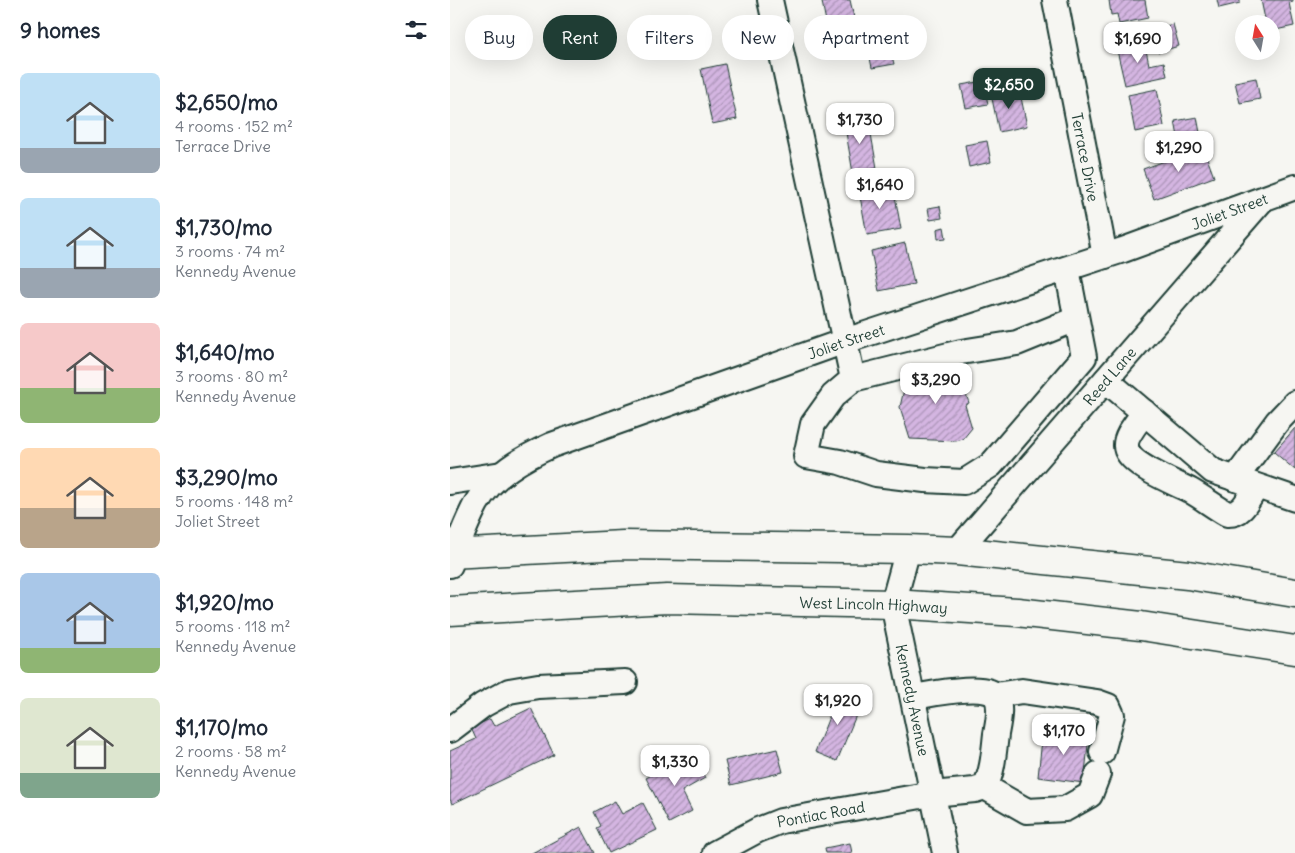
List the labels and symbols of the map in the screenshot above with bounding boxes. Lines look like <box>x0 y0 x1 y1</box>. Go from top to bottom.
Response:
north arrow <box>1235 15 1280 60</box>
pin: $1,690 <box>1097 22 1179 64</box>
pin: $2,650 <box>968 68 1050 110</box>
pin: $1,730 <box>819 102 901 145</box>
street label: Terrace Drive <box>1068 111 1104 203</box>
pin: $1,290 <box>1138 130 1220 173</box>
pin: $1,640 <box>839 168 921 210</box>
street label: Joliet Street <box>1189 188 1270 234</box>
street label: Joliet Street <box>805 319 887 363</box>
street label: Reed Lane <box>1079 343 1140 409</box>
pin: $3,290 <box>895 362 977 405</box>
street label: West Lincoln Highway <box>799 592 948 617</box>
street label: Kennedy Avenue <box>892 642 934 758</box>
pin: $1,920 <box>797 684 879 726</box>
pin: $1,170 <box>1023 714 1105 756</box>
pin: $1,330 <box>634 744 716 787</box>
street label: Pontiac Road <box>775 797 867 831</box>

